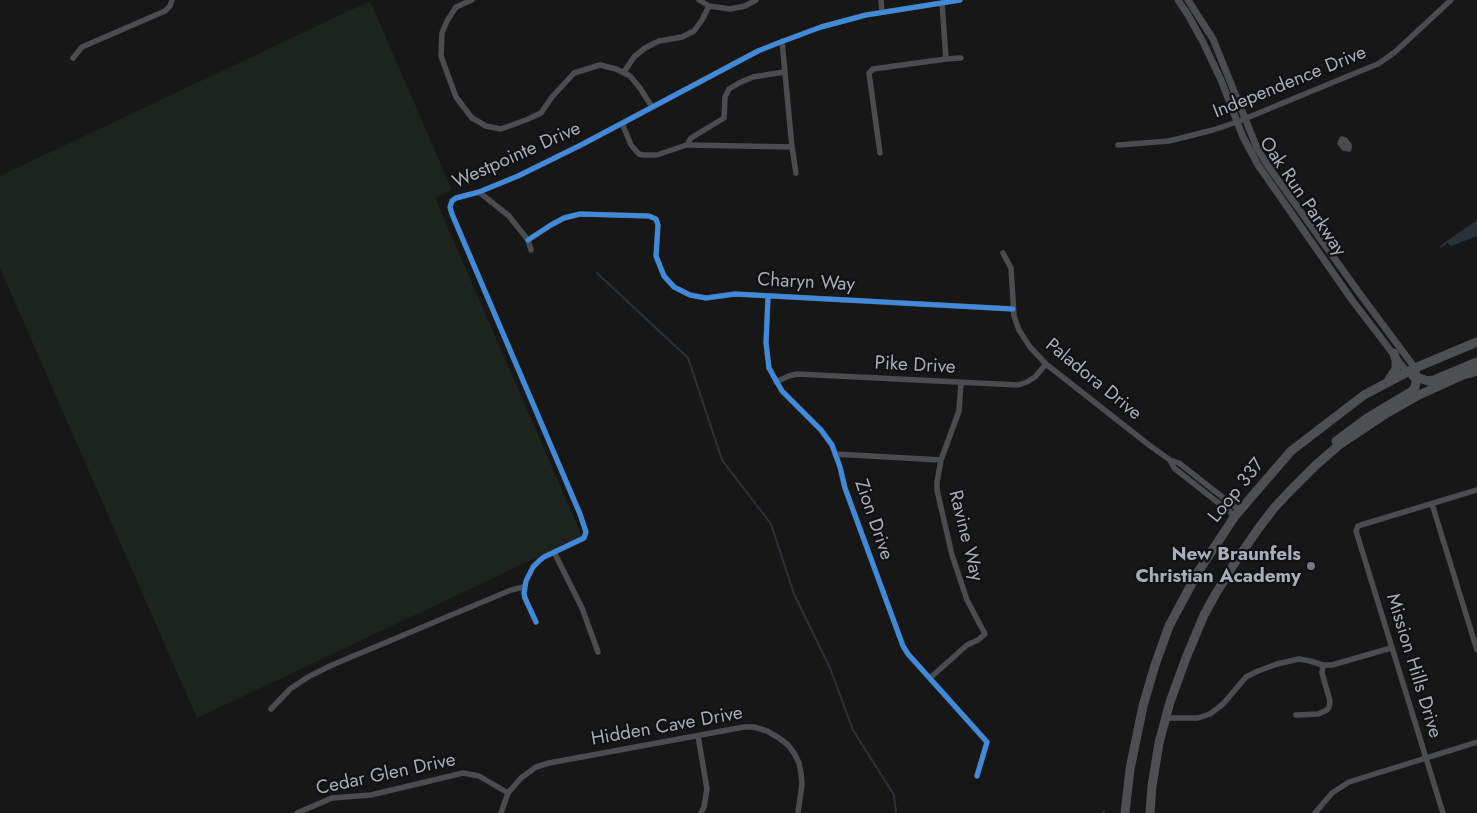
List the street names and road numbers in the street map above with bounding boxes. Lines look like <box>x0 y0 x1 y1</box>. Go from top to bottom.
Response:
street label: Independence Drive <box>1210 42 1370 124</box>
street label: Westpointe Drive <box>449 118 585 194</box>
street label: Oak Run Parkway <box>1254 133 1350 261</box>
street label: Charyn Way <box>757 269 855 297</box>
street label: Paladora Drive <box>1040 334 1146 426</box>
street label: Pike Drive <box>874 352 956 380</box>
street label: Loop 337 <box>1204 454 1270 528</box>
street label: Zion Drive <box>849 477 897 563</box>
street label: Ravine Way <box>943 488 987 584</box>
street label: Mission Hills Drive <box>1380 591 1446 741</box>
street label: Hidden Cave Drive <box>589 702 745 752</box>
street label: Cedar Glen Drive <box>314 749 458 801</box>

